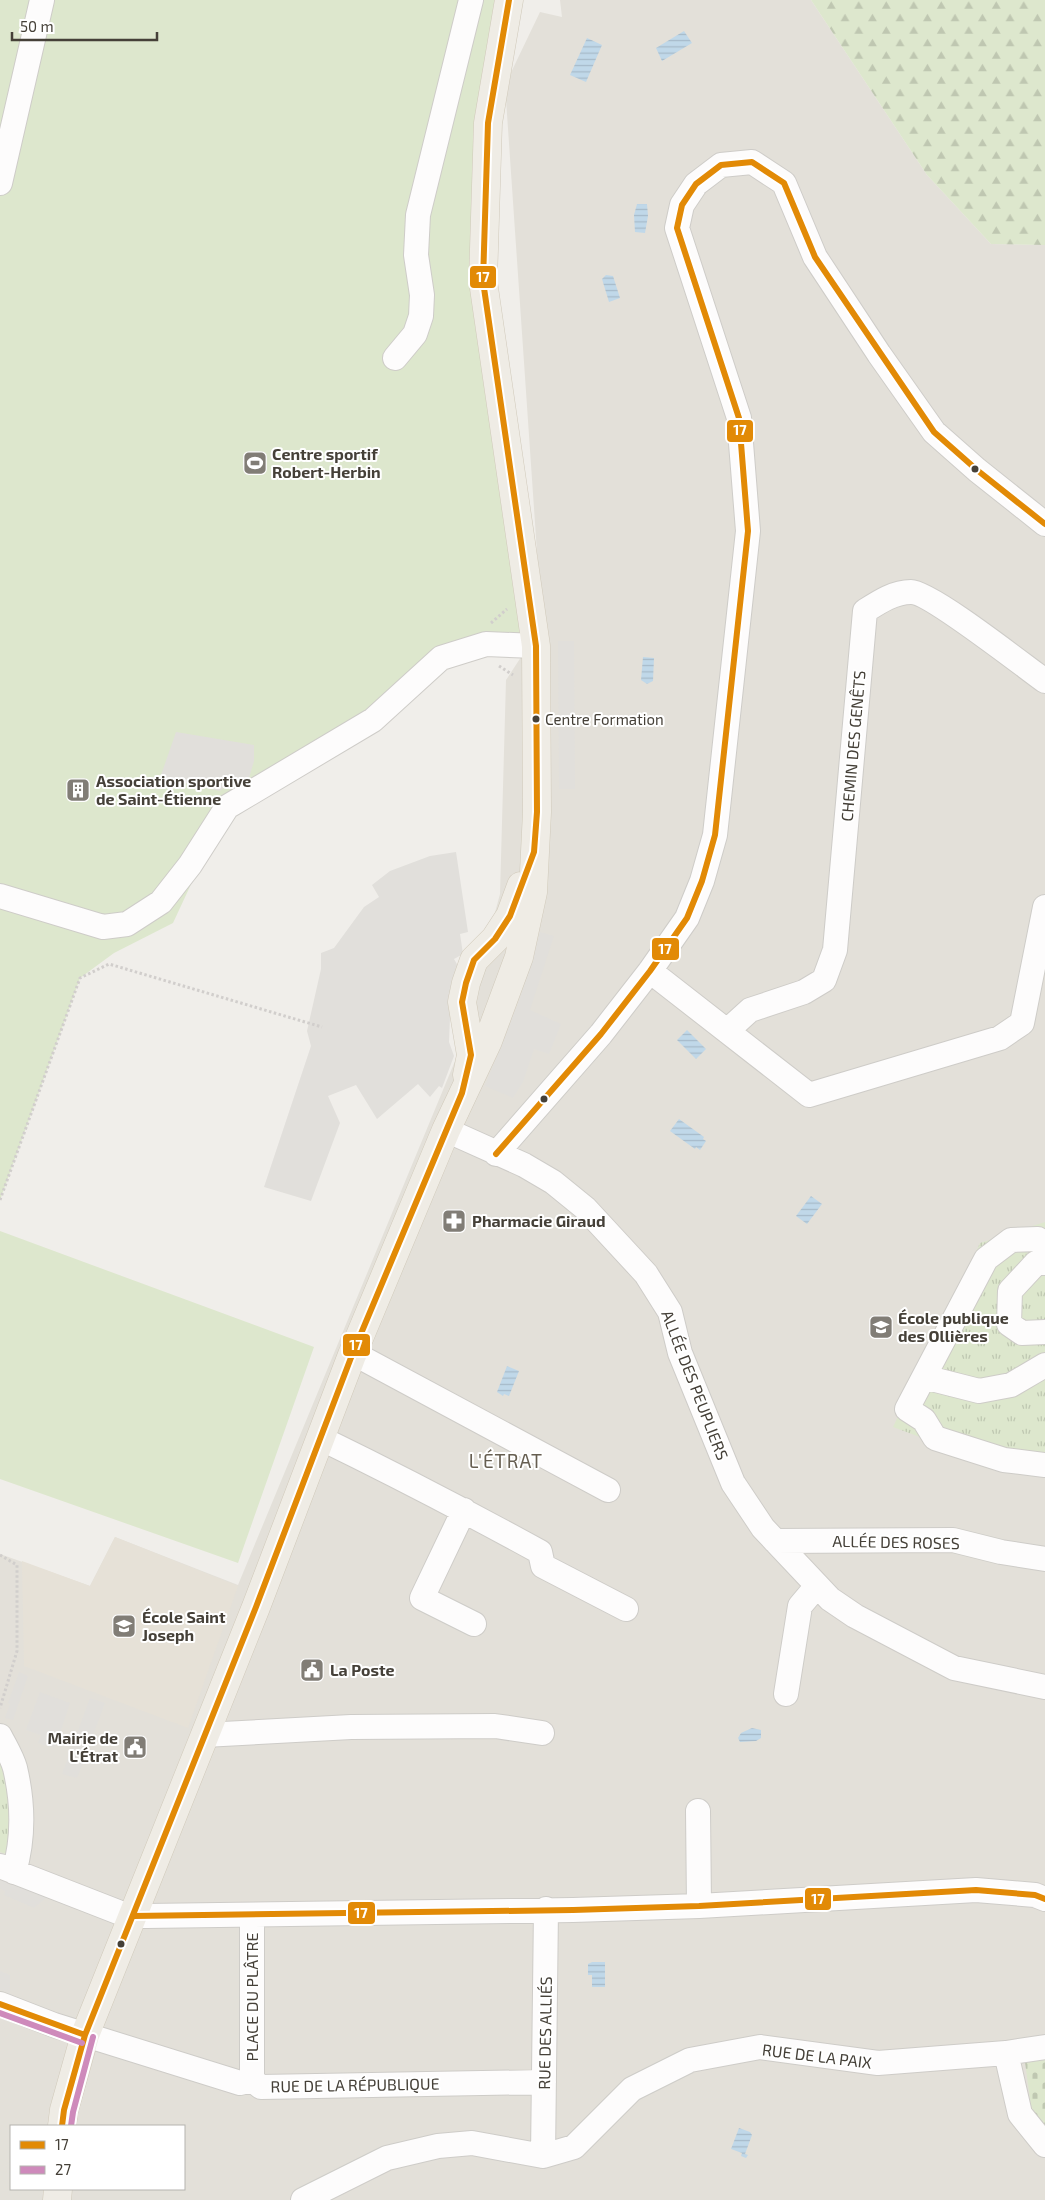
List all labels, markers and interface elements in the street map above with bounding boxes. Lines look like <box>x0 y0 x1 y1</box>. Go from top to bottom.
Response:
scale bar <box>12 10 158 42</box>
text: 50 m <box>20 17 54 35</box>
line badge: 17 <box>469 265 497 289</box>
text: 17 <box>476 268 490 285</box>
line badge: 17 <box>726 419 754 443</box>
text: 17 <box>733 421 747 438</box>
place label: Centre sportif Robert-Herbin <box>272 444 381 481</box>
sports icon: Centre sportif Robert-Herbin <box>242 450 268 476</box>
unlabelled marker <box>970 464 980 474</box>
street label: CHEMIN DES GENÊTS <box>836 670 869 822</box>
place label: Centre Formation <box>545 710 664 728</box>
marker: Centre Formation <box>531 714 541 724</box>
place label: Association sportive de Saint-Étienne <box>96 771 251 808</box>
building icon: Association sportive de Saint-Étienne <box>65 777 91 803</box>
line badge: 17 <box>651 937 680 961</box>
text: 17 <box>658 940 672 957</box>
unlabelled marker <box>539 1094 549 1104</box>
pharmacy icon: Pharmacie Giraud <box>441 1208 467 1234</box>
place label: Pharmacie Giraud <box>472 1211 605 1230</box>
street label: ALLÉE DES PEUPLIERS <box>658 1307 733 1462</box>
place label: École publique des Ollières <box>898 1308 1009 1345</box>
school or university icon: École publique des Ollières <box>868 1314 894 1340</box>
line badge: 17 <box>342 1333 371 1357</box>
text: 17 <box>349 1336 363 1353</box>
district label: L'ÉTRAT <box>469 1449 543 1472</box>
street label: ALLÉE DES ROSES <box>832 1531 960 1552</box>
place label: École Saint Joseph <box>142 1607 226 1644</box>
school or university icon: École Saint Joseph <box>111 1613 137 1639</box>
public building icon: La Poste <box>299 1657 325 1683</box>
place label: La Poste <box>330 1660 395 1679</box>
place label: Mairie de L'Étrat <box>48 1728 118 1765</box>
public building icon: Mairie de L'Étrat <box>122 1734 148 1760</box>
line badge: 17 <box>804 1887 832 1911</box>
text: 17 <box>811 1890 825 1907</box>
line badge: 17 <box>347 1901 376 1925</box>
text: 17 <box>354 1904 368 1921</box>
street label: PLACE DU PLÂTRE <box>242 1933 261 2061</box>
unlabelled marker <box>116 1939 126 1949</box>
street label: RUE DES ALLIÉS <box>534 1976 555 2090</box>
street label: RUE DE LA PAIX <box>761 2039 873 2072</box>
street label: RUE DE LA RÉPUBLIQUE <box>270 2074 440 2096</box>
legend <box>10 2125 185 2190</box>
text: 17 <box>55 2135 69 2153</box>
text: 27 <box>55 2160 71 2178</box>

